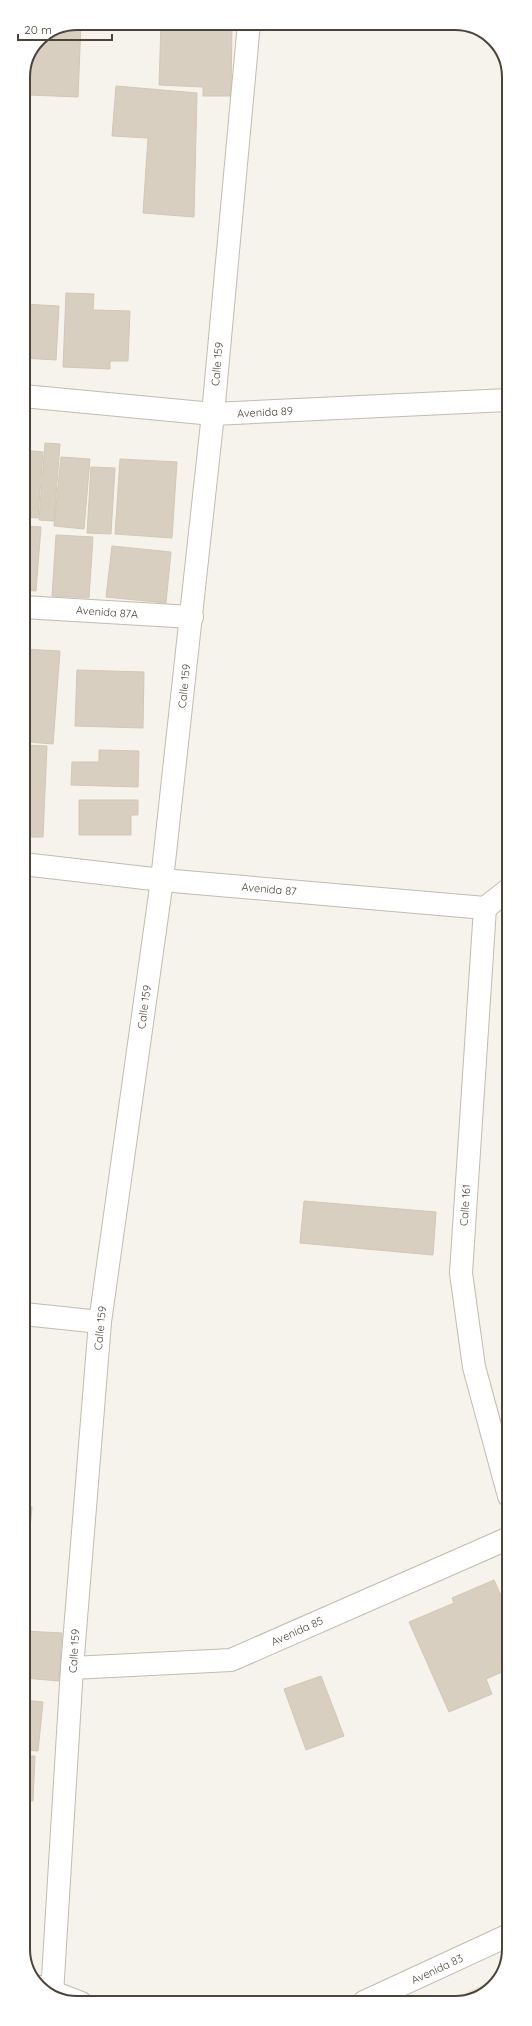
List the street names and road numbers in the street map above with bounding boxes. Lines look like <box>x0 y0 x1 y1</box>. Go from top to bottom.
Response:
street label: Calle 159 <box>208 341 226 387</box>
street label: Avenida 89 <box>237 404 293 420</box>
street label: Avenida 87A <box>75 603 139 621</box>
street label: Calle 159 <box>175 663 193 709</box>
street label: Avenida 87 <box>241 880 297 898</box>
street label: Calle 159 <box>134 984 154 1030</box>
street label: Calle 161 <box>457 1184 473 1226</box>
street label: Calle 159 <box>91 1305 109 1351</box>
street label: Avenida 85 <box>269 1613 325 1649</box>
street label: Calle 159 <box>65 1628 83 1674</box>
street label: Avenida 83 <box>409 1951 465 1987</box>

